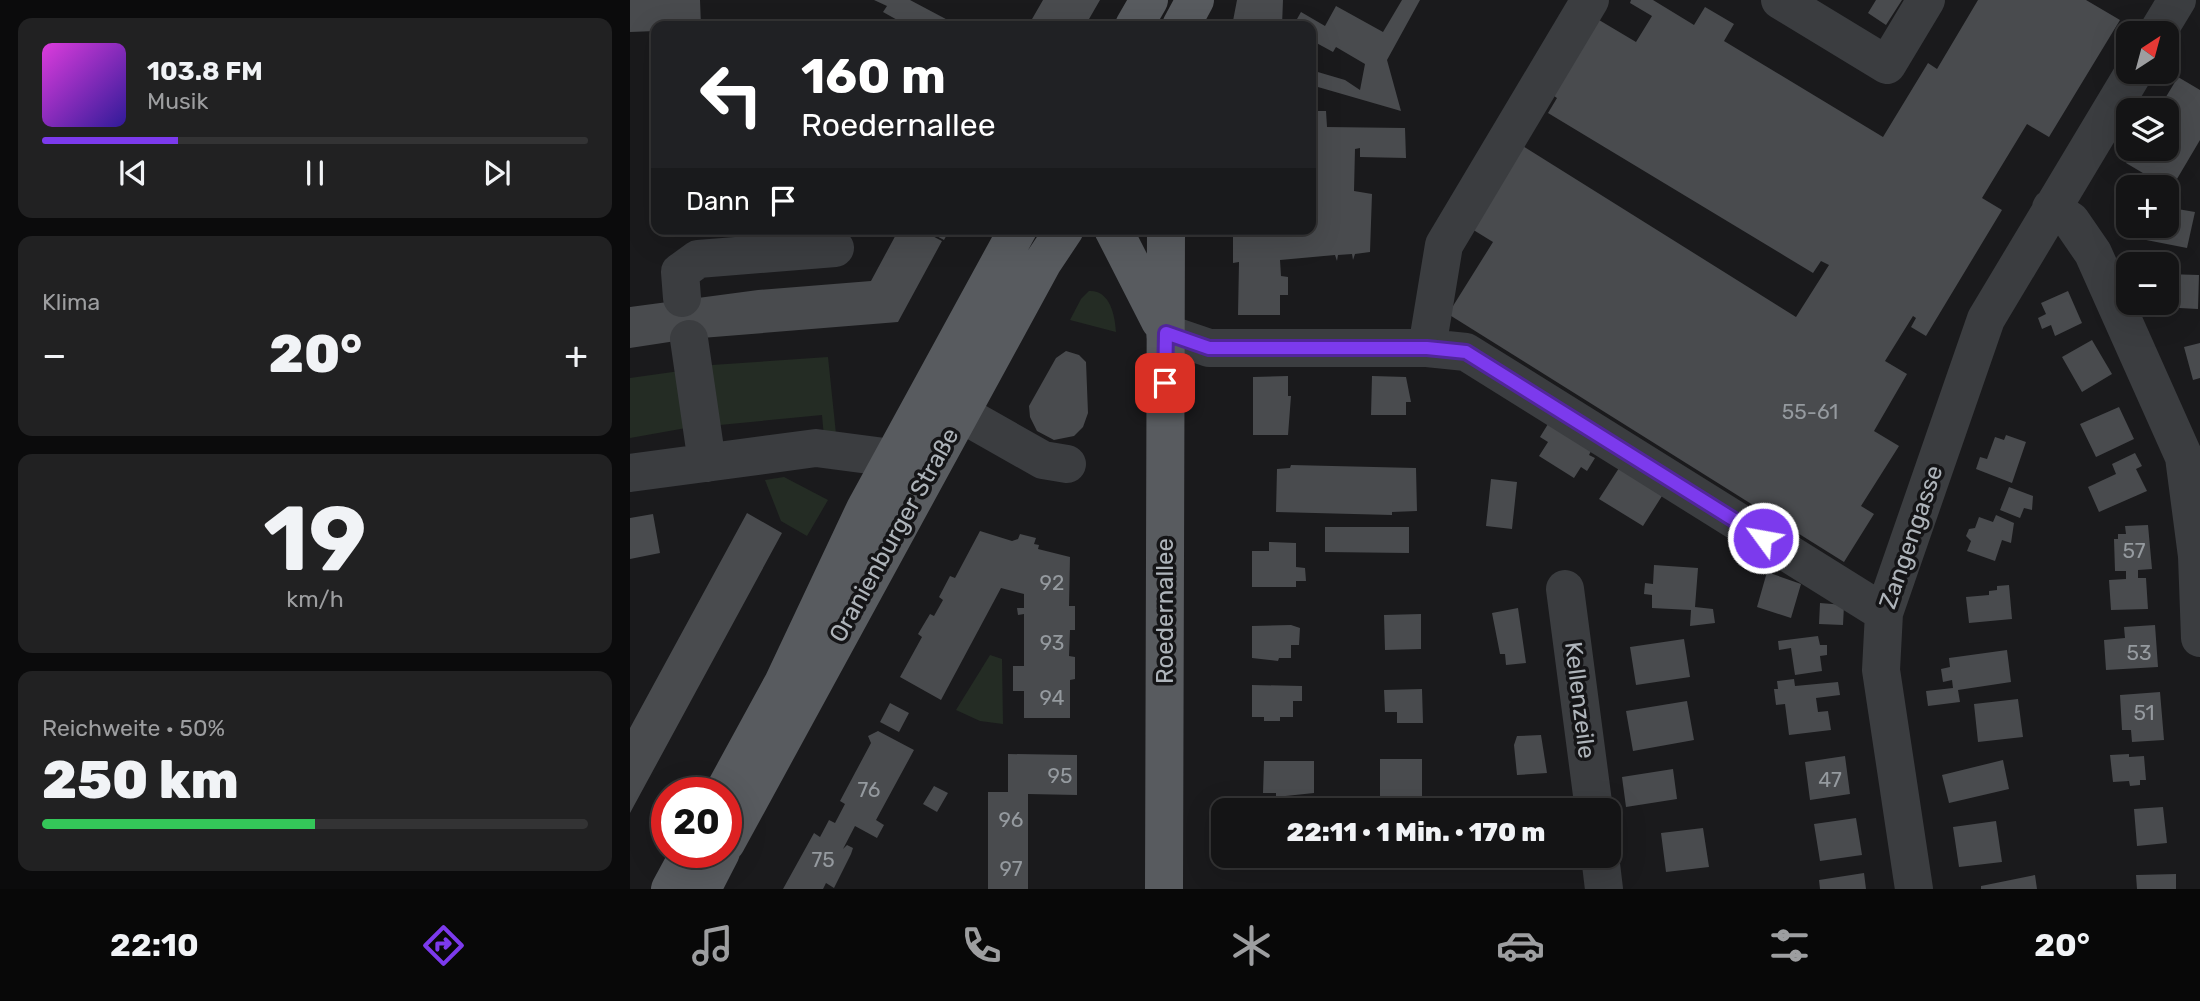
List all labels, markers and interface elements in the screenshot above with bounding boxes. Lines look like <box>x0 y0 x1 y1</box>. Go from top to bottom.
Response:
north arrow <box>2116 21 2179 84</box>
map controls <box>2116 21 2179 315</box>
text: 160 m <box>801 47 946 105</box>
icon: left <box>686 49 777 140</box>
text: 103.8 FM <box>147 56 263 87</box>
text: Musik <box>147 87 208 115</box>
button: layers <box>2116 98 2179 161</box>
text: Roedernallee <box>801 106 996 144</box>
icon: previous <box>114 154 152 192</box>
icon: pause <box>296 154 334 192</box>
icon: next <box>478 154 516 192</box>
button: + <box>2116 175 2179 238</box>
icon: arrive <box>764 182 802 220</box>
text: Dann <box>686 186 750 217</box>
button: − <box>2116 252 2179 315</box>
text: Klima <box>42 288 100 316</box>
text: 20° <box>269 323 362 385</box>
text: − <box>42 332 67 378</box>
text: + <box>564 332 588 378</box>
pin <box>1135 353 1195 413</box>
icon: arrive <box>1146 364 1184 402</box>
house number: 55-61 <box>1782 399 1838 424</box>
street label: Oranienburger Straße <box>823 423 965 647</box>
street label: Zangengasse <box>1873 462 1949 612</box>
text: 19 <box>263 485 367 593</box>
position arrow <box>1726 501 1800 575</box>
street label: Roedernallee <box>1151 538 1179 684</box>
house number: 57 <box>2122 538 2146 563</box>
house number: 92 <box>1040 570 1064 595</box>
text: km/h <box>286 585 344 613</box>
house number: 93 <box>1040 630 1064 655</box>
street label: Kellenzeile <box>1559 640 1601 760</box>
house number: 53 <box>2126 640 2152 665</box>
house number: 94 <box>1039 685 1065 710</box>
house number: 51 <box>2133 700 2155 725</box>
text: Reichweite · 50% <box>42 714 225 742</box>
text: 250 km <box>42 749 239 811</box>
house number: 95 <box>1048 763 1072 788</box>
house number: 47 <box>1818 767 1842 792</box>
speed limit sign: 20 <box>651 777 742 868</box>
house number: 76 <box>858 777 880 802</box>
house number: 96 <box>999 807 1023 832</box>
text: 22:11 · 1 Min. · 170 m <box>1287 817 1545 848</box>
house number: 75 <box>811 847 835 872</box>
house number: 97 <box>999 856 1023 881</box>
icon: directions <box>419 921 468 970</box>
icon: music <box>688 921 737 970</box>
icon: phone <box>957 921 1006 970</box>
icon: climate <box>1227 921 1276 970</box>
icon: car <box>1496 921 1545 970</box>
icon: filters <box>1765 921 1814 970</box>
text: 22:10 <box>110 926 199 964</box>
text: 20° <box>2034 926 2090 964</box>

